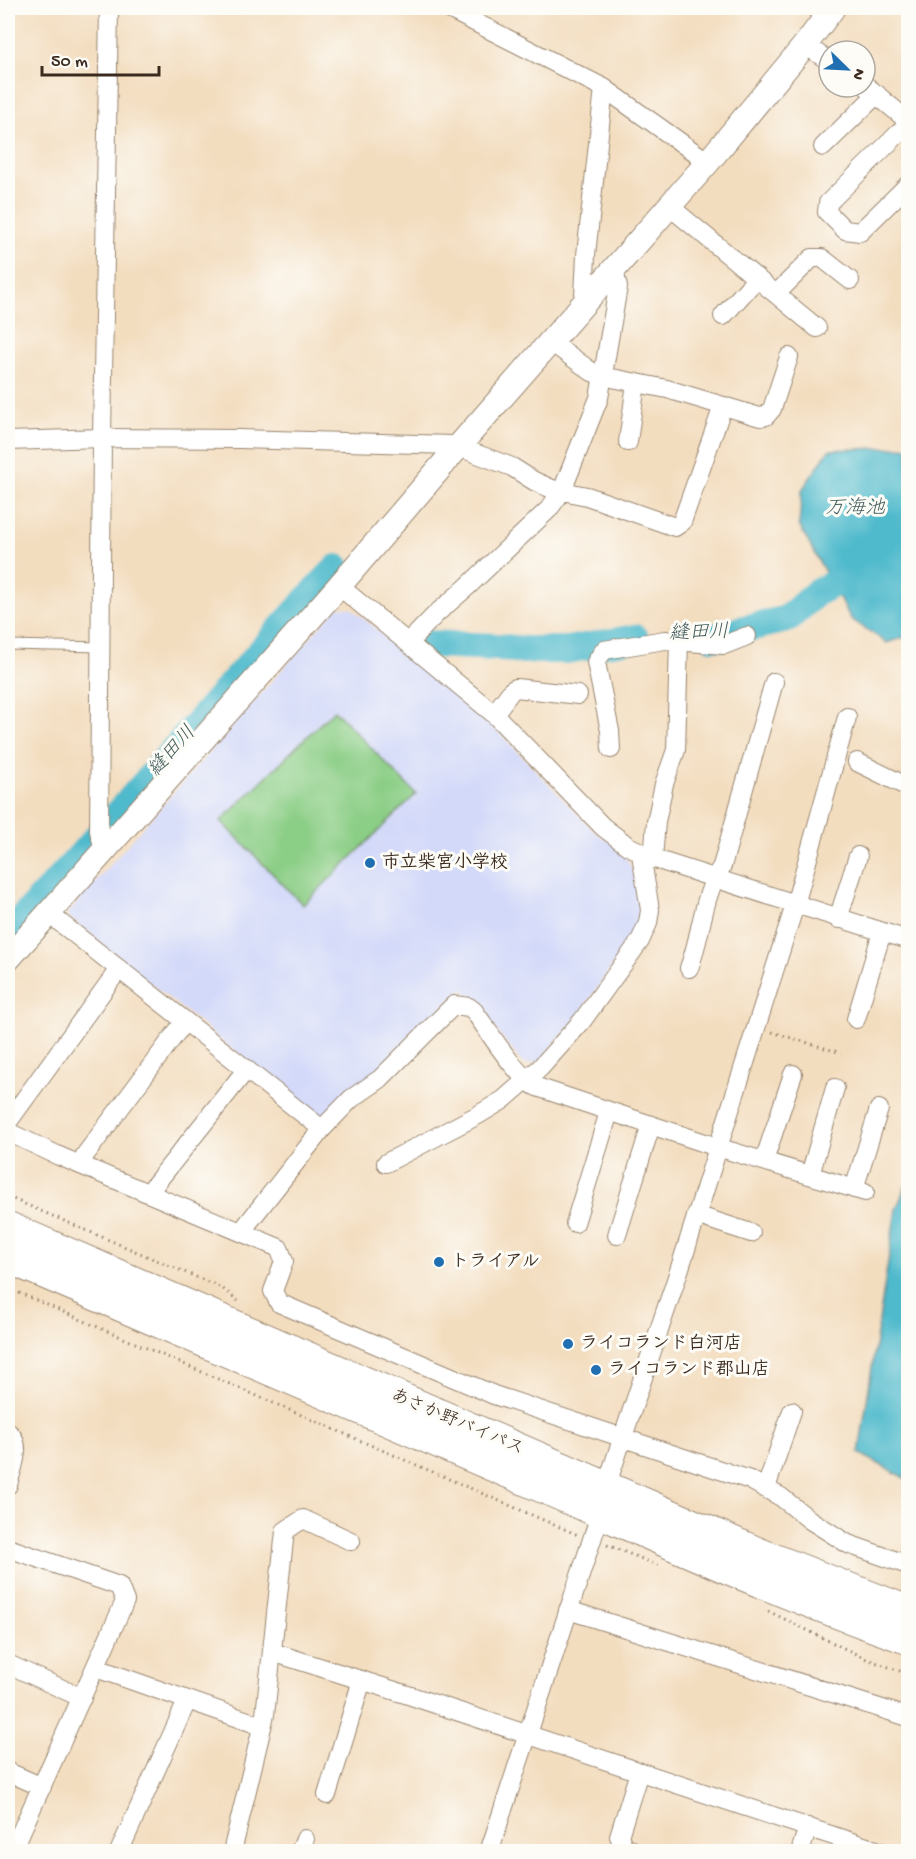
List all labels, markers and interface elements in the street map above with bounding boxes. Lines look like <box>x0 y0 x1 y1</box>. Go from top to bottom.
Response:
scale bar <box>42 39 159 77</box>
north arrow <box>817 39 877 99</box>
text: 50 m <box>51 52 88 73</box>
text: N <box>846 65 868 83</box>
water label: 万海池 <box>825 496 886 521</box>
water label: 縫田川 <box>669 620 729 647</box>
water label: 縫田川 <box>144 721 202 782</box>
place label: 市立柴宮小学校 <box>382 852 508 874</box>
marker: 市立柴宮小学校 <box>363 856 377 870</box>
place label: トライアル <box>451 1252 540 1273</box>
marker: トライアル <box>432 1255 446 1269</box>
place label: ライコランド白河店 <box>580 1333 742 1355</box>
marker: ライコランド白河店 <box>561 1337 575 1351</box>
place label: ライコランド郡山店 <box>608 1359 770 1381</box>
marker: ライコランド郡山店 <box>589 1363 603 1377</box>
street label: あさか野バイパス <box>387 1385 527 1461</box>

